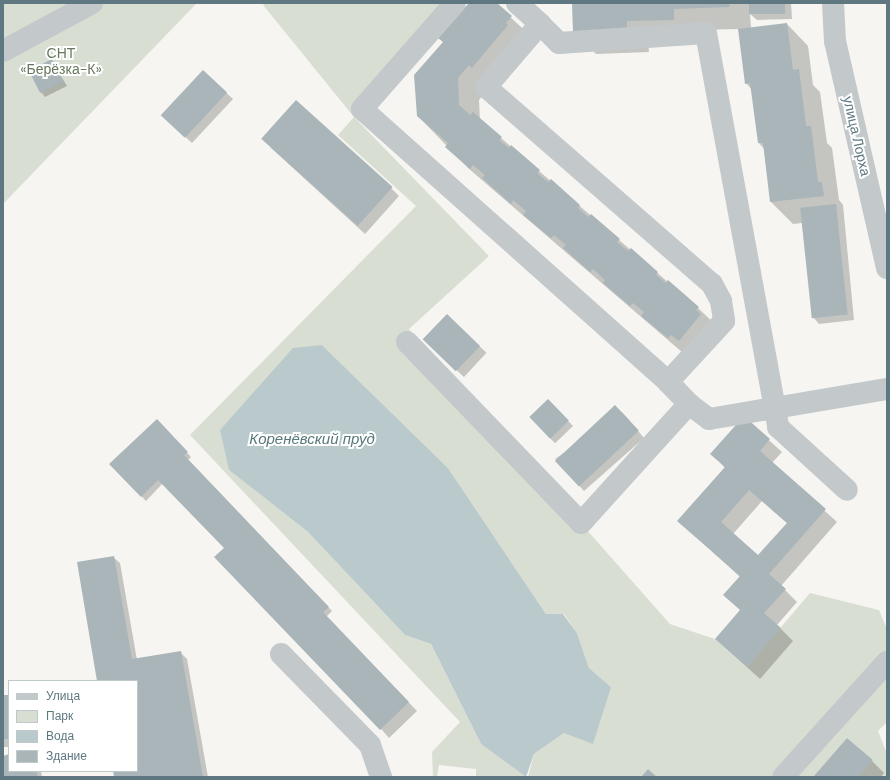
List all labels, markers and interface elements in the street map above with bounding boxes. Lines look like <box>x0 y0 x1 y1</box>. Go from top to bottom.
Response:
park label: СНТ «Берёзка-К» <box>20 45 102 78</box>
street label: улица Лорха <box>840 94 874 178</box>
water label: Коренёвский пруд <box>249 431 375 449</box>
legend <box>8 680 138 772</box>
text: Улица <box>46 688 80 704</box>
text: Парк <box>46 708 73 724</box>
text: Вода <box>46 728 74 744</box>
text: Здание <box>46 748 87 764</box>

